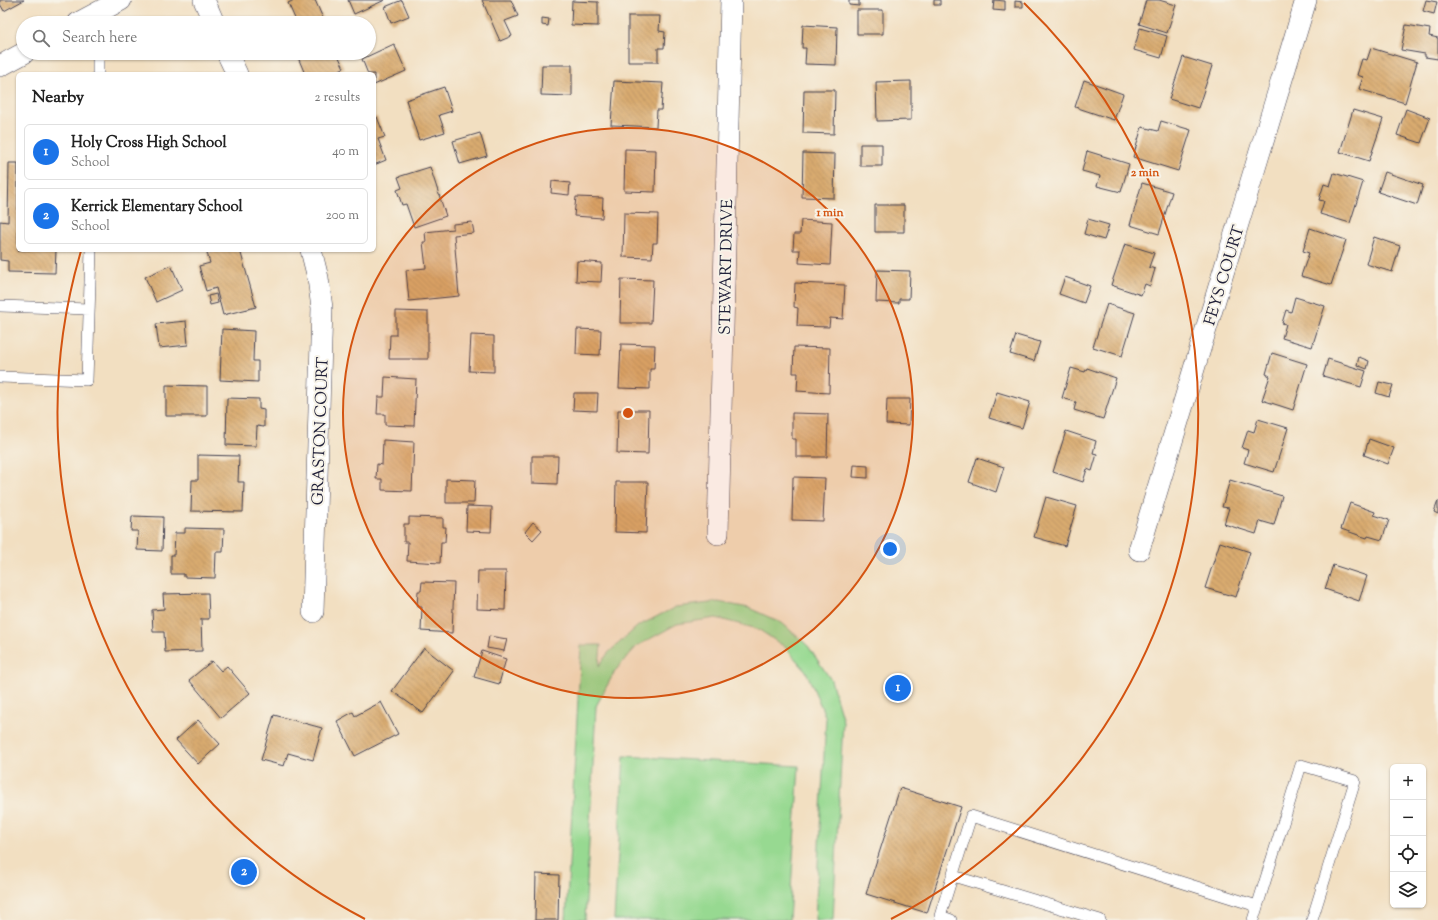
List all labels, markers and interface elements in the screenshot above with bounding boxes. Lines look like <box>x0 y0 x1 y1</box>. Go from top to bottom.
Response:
search box <box>16 16 376 60</box>
icon: search <box>30 27 52 49</box>
text: Search here <box>62 28 137 49</box>
text: Nearby <box>32 86 84 110</box>
text: 2 results <box>315 89 360 107</box>
text: Holy Cross High School <box>71 133 227 154</box>
text: 1 <box>44 143 48 161</box>
text: 40 m <box>332 143 359 161</box>
text: School <box>71 154 110 172</box>
text: 2 min <box>1131 164 1160 182</box>
text: Kerrick Elementary School <box>71 197 243 218</box>
street label: STEWART DRIVE <box>715 199 740 335</box>
text: 1 min <box>815 204 844 222</box>
text: 2 <box>43 207 49 225</box>
text: 200 m <box>326 207 359 225</box>
text: School <box>71 218 110 236</box>
street label: FEYS COURT <box>1199 223 1251 329</box>
street label: GRASTON COURT <box>307 356 336 506</box>
centre of rings <box>621 406 635 420</box>
your location <box>880 539 900 559</box>
pin: 1 <box>885 673 911 703</box>
map controls <box>1390 764 1426 908</box>
button: + <box>1390 764 1426 800</box>
button: − <box>1390 800 1426 836</box>
button: locate <box>1390 836 1426 872</box>
pin: 2 <box>231 857 257 887</box>
button: layers <box>1390 872 1426 908</box>

